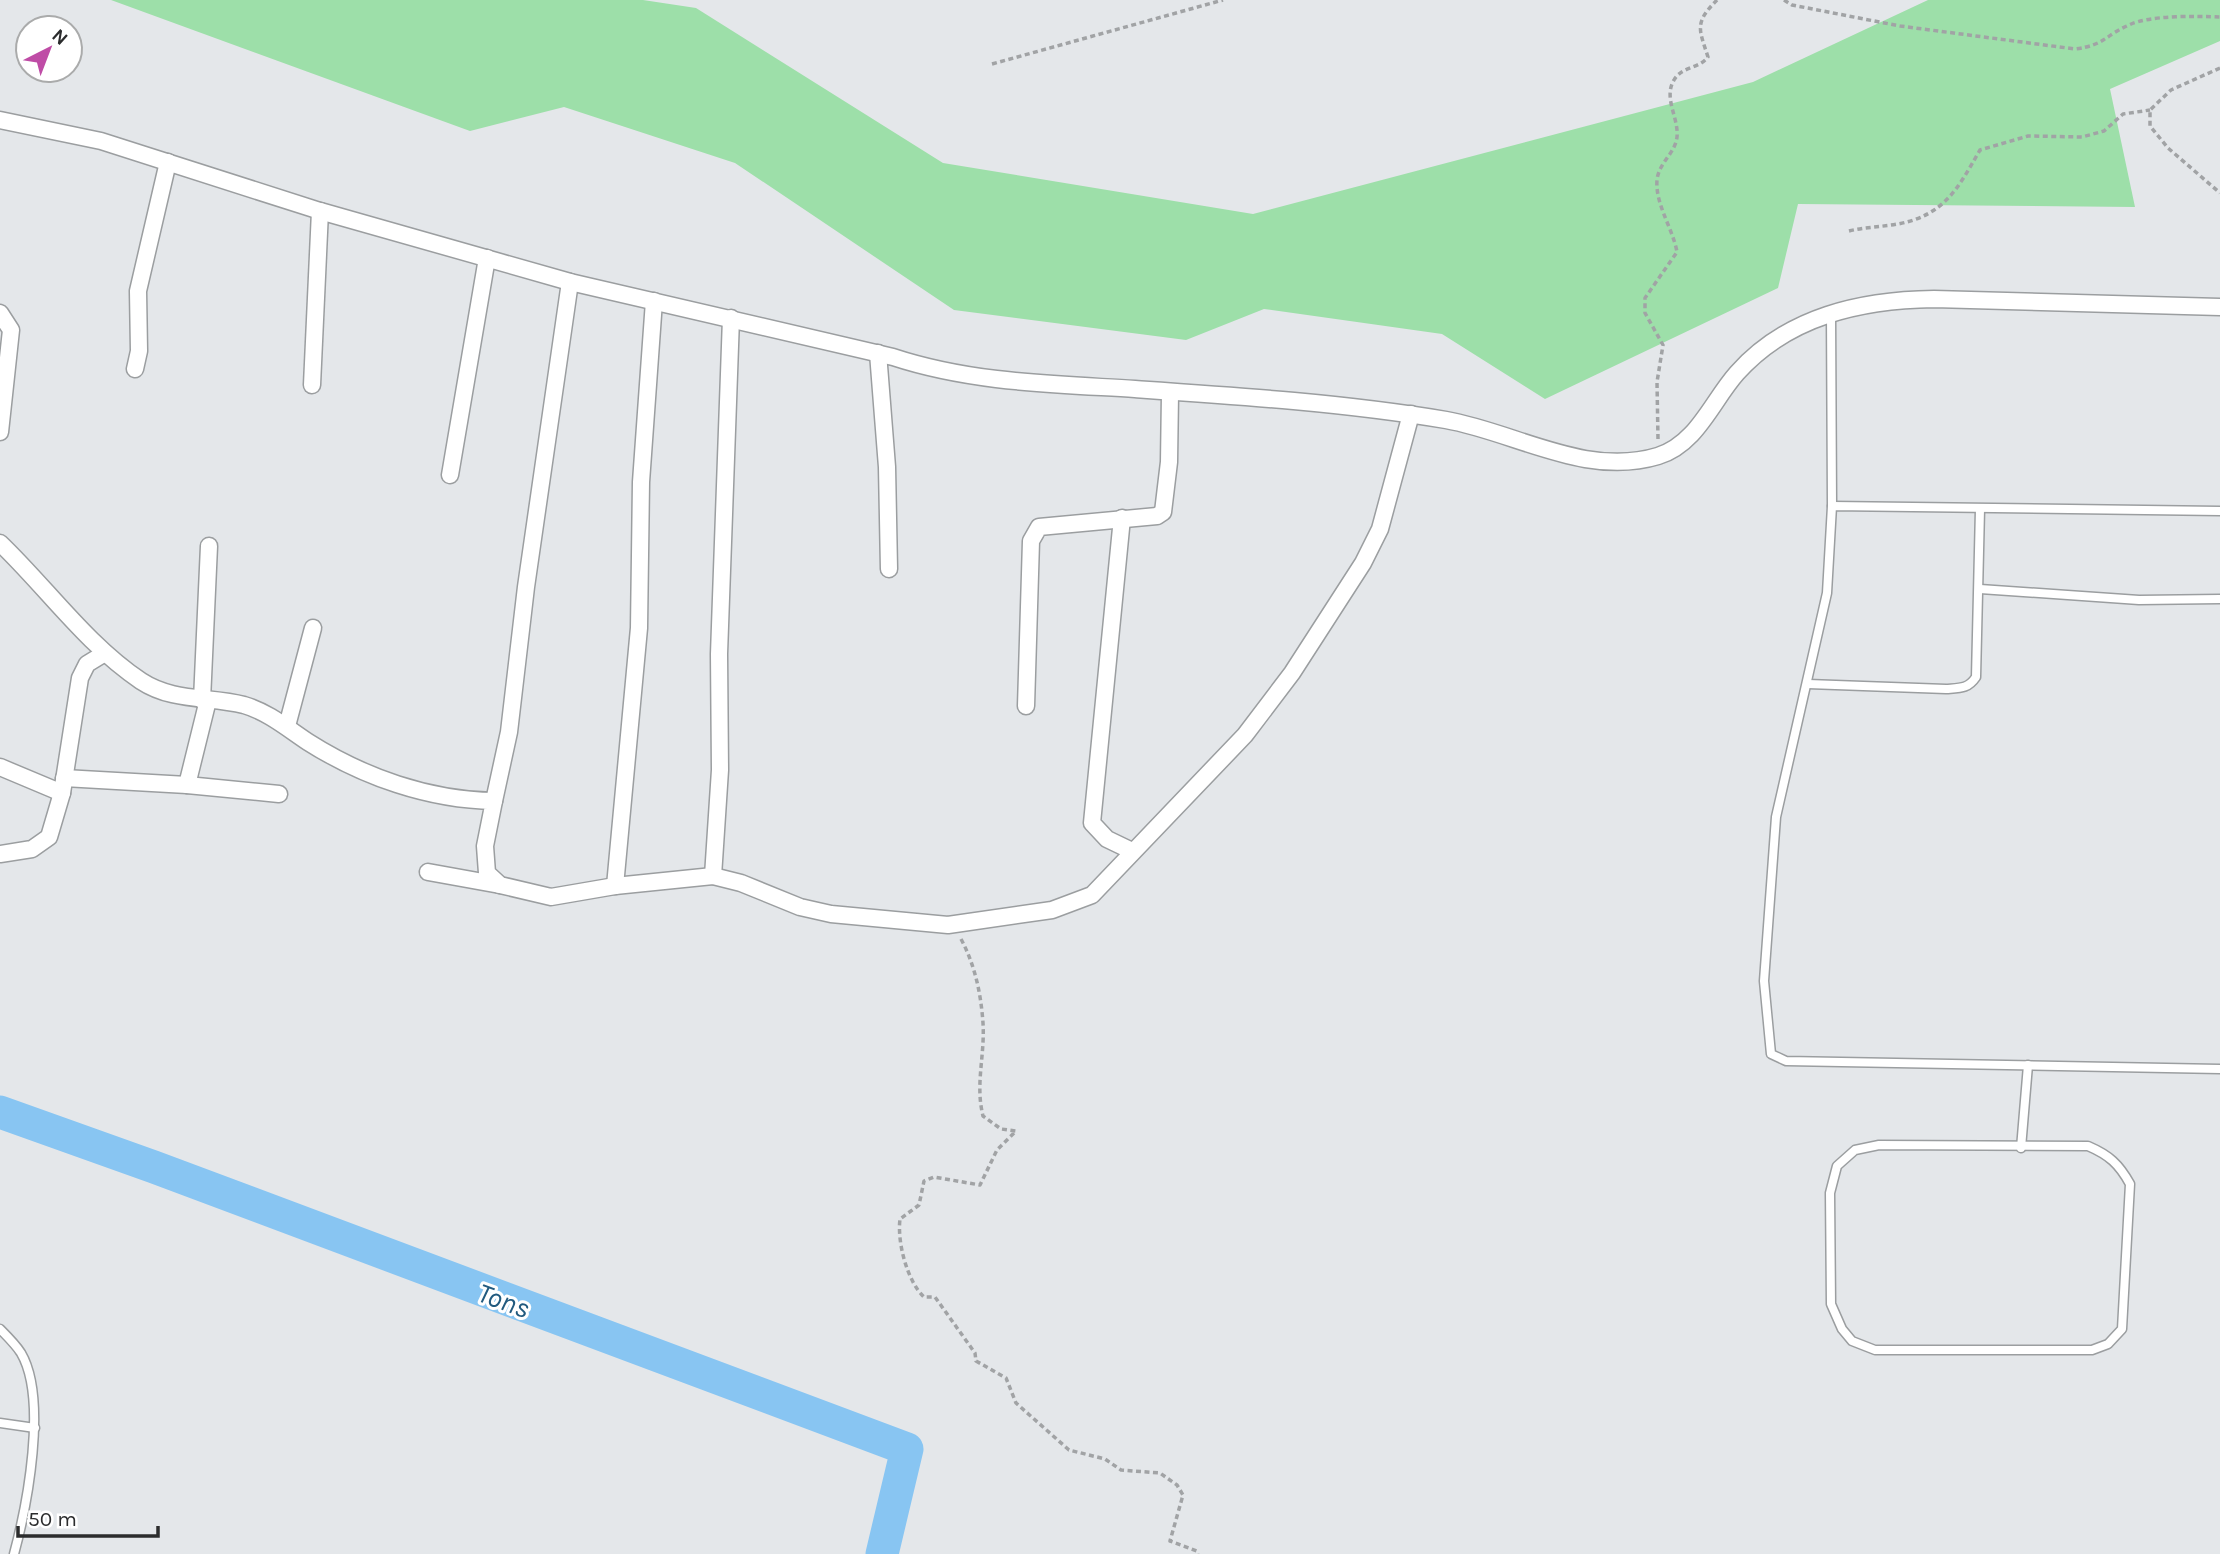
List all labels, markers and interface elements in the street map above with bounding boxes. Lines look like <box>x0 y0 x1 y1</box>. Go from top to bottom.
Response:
north arrow <box>14 14 84 84</box>
text: N <box>47 24 72 50</box>
water label: Tons <box>473 1276 534 1325</box>
scale bar <box>18 1494 158 1538</box>
text: 50 m <box>28 1507 77 1531</box>

